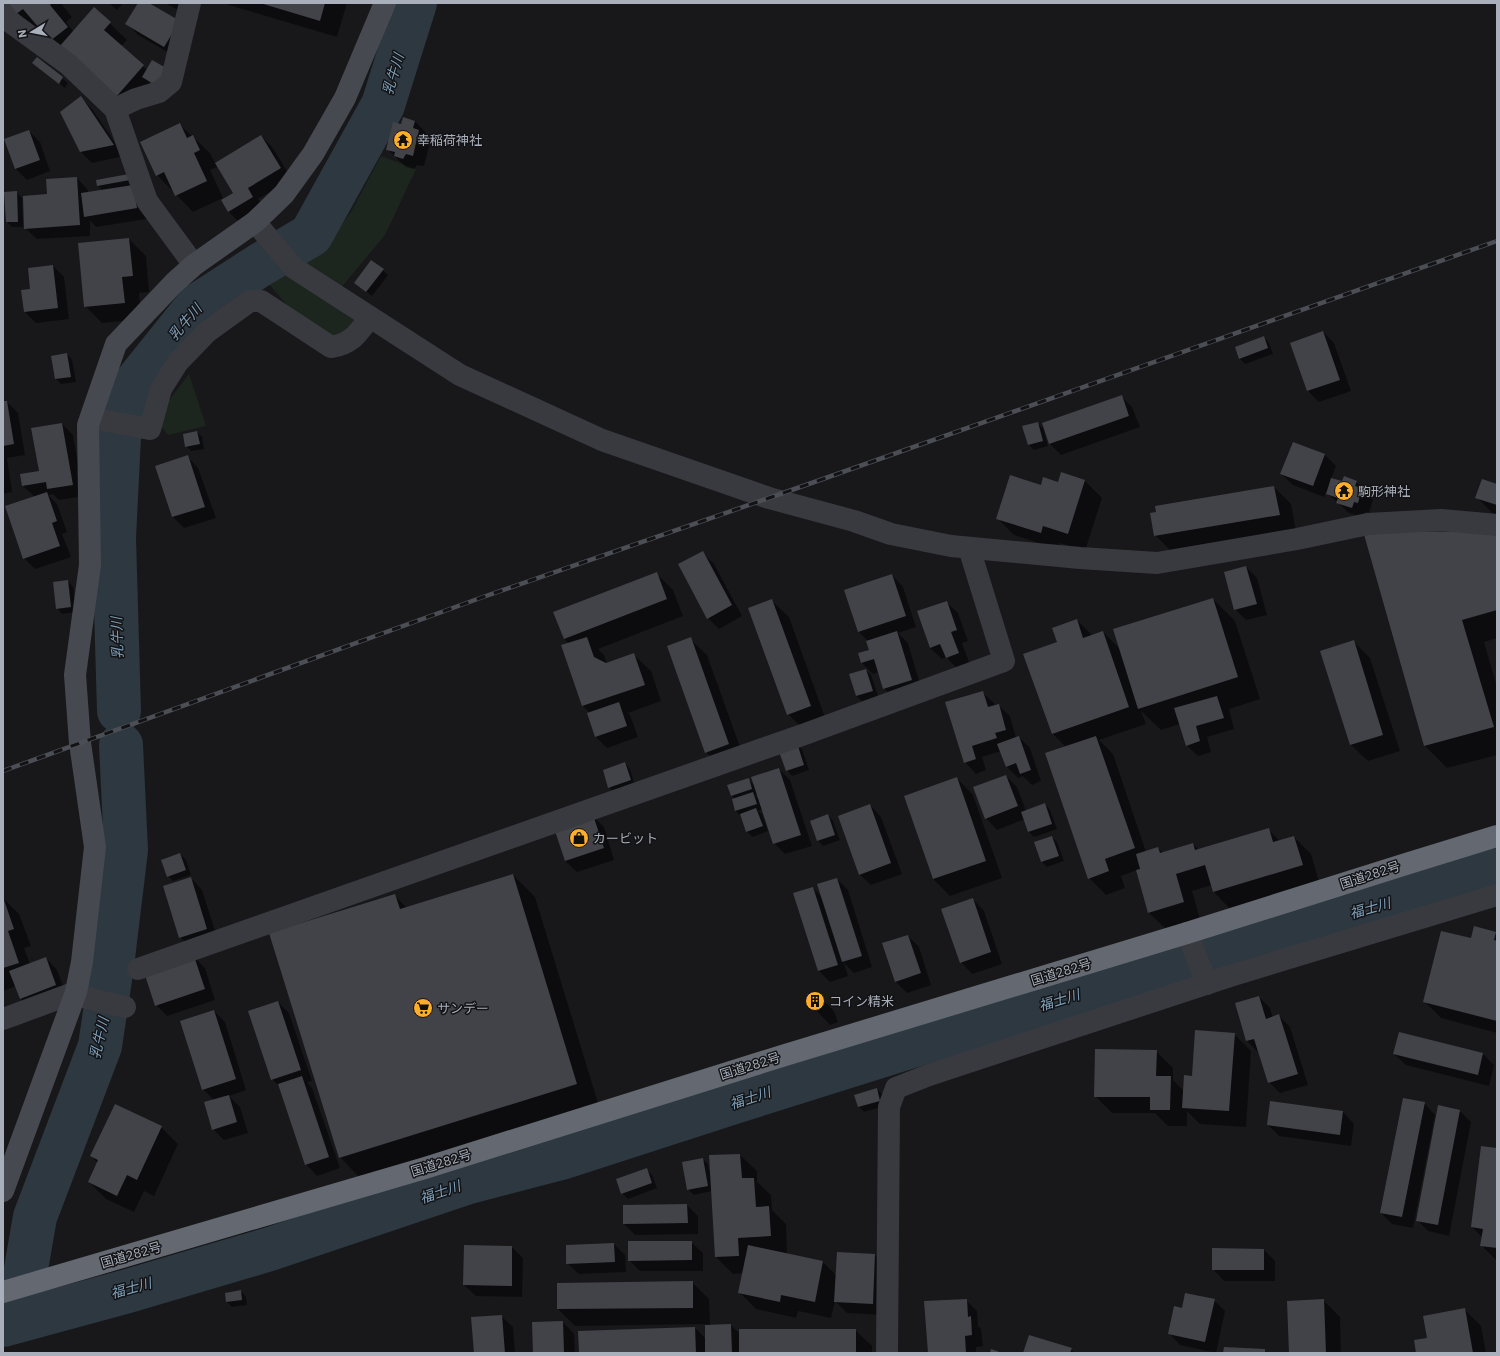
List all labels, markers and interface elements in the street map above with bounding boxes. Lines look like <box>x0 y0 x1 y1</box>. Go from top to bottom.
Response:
north arrow <box>12 12 52 52</box>
text: N <box>15 29 30 39</box>
water label: 乳牛川 <box>378 49 408 97</box>
temple icon: 幸稲荷神社 <box>392 129 414 151</box>
place label: 幸稲荷神社 <box>417 132 482 149</box>
water label: 乳牛川 <box>164 299 207 344</box>
temple icon: 駒形神社 <box>1333 480 1355 502</box>
place label: 駒形神社 <box>1358 483 1410 500</box>
water label: 乳牛川 <box>107 615 127 659</box>
shop icon: カービット <box>568 827 590 849</box>
place label: カービット <box>593 830 658 847</box>
street label: 国道282号 <box>1338 857 1402 893</box>
water label: 福士川 <box>1347 893 1395 922</box>
street label: 国道282号 <box>1029 955 1093 989</box>
water label: 福士川 <box>1036 985 1084 1015</box>
building icon: コイン精米 <box>804 990 826 1012</box>
place label: コイン精米 <box>829 993 894 1010</box>
supermarket icon: サンデー <box>412 997 434 1019</box>
place label: サンデー <box>437 1000 489 1017</box>
water label: 乳牛川 <box>86 1014 113 1060</box>
street label: 国道282号 <box>718 1049 782 1083</box>
water label: 福士川 <box>727 1082 775 1113</box>
street label: 国道282号 <box>409 1146 473 1180</box>
water label: 福士川 <box>417 1176 465 1207</box>
street label: 国道282号 <box>99 1238 163 1272</box>
water label: 福士川 <box>108 1273 156 1302</box>

